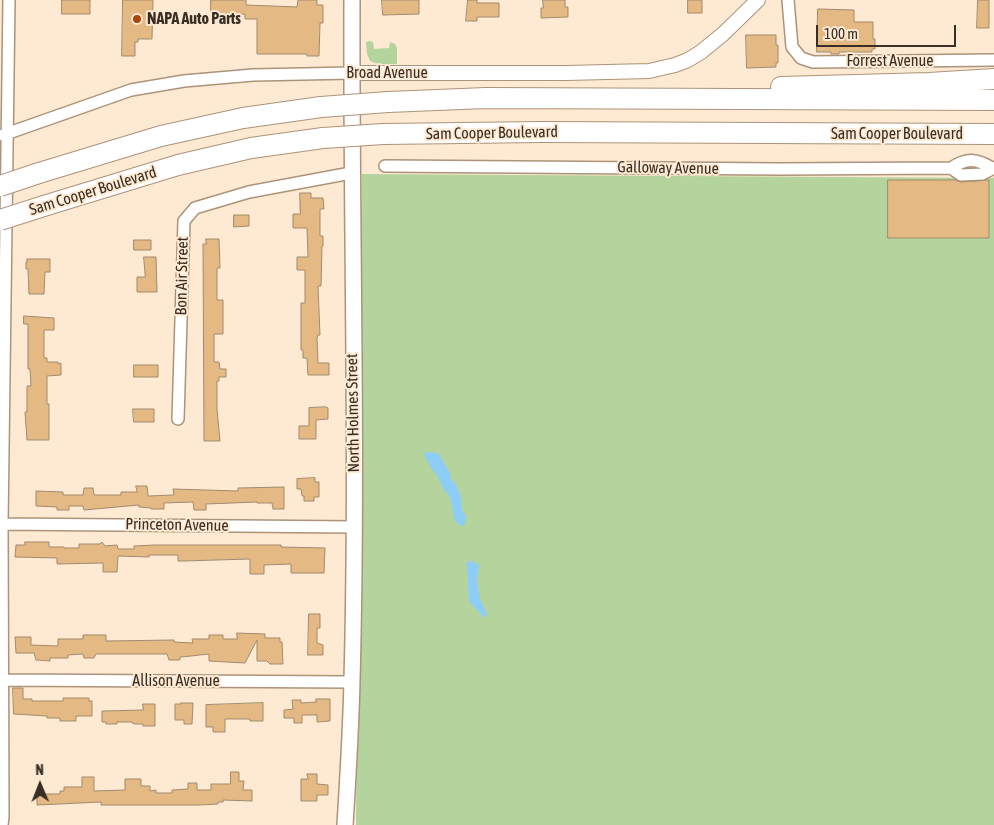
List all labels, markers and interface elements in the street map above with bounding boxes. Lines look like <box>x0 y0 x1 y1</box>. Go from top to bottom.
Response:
place label: NAPA Auto Parts <box>147 9 241 29</box>
marker: NAPA Auto Parts <box>131 13 143 25</box>
scale bar <box>819 15 959 47</box>
text: 100 m <box>824 25 858 42</box>
street label: Forrest Avenue <box>846 51 934 71</box>
street label: Broad Avenue <box>346 63 428 83</box>
street label: Sam Cooper Boulevard <box>426 122 558 144</box>
street label: Sam Cooper Boulevard <box>831 124 963 144</box>
street label: Galloway Avenue <box>617 158 719 178</box>
street label: Sam Cooper Boulevard <box>27 163 159 219</box>
street label: Bon Air Street <box>172 237 192 315</box>
street label: North Holmes Street <box>342 353 364 473</box>
street label: Princeton Avenue <box>125 514 229 536</box>
street label: Allison Avenue <box>132 671 220 691</box>
north arrow <box>15 760 65 810</box>
text: N <box>35 762 44 778</box>

